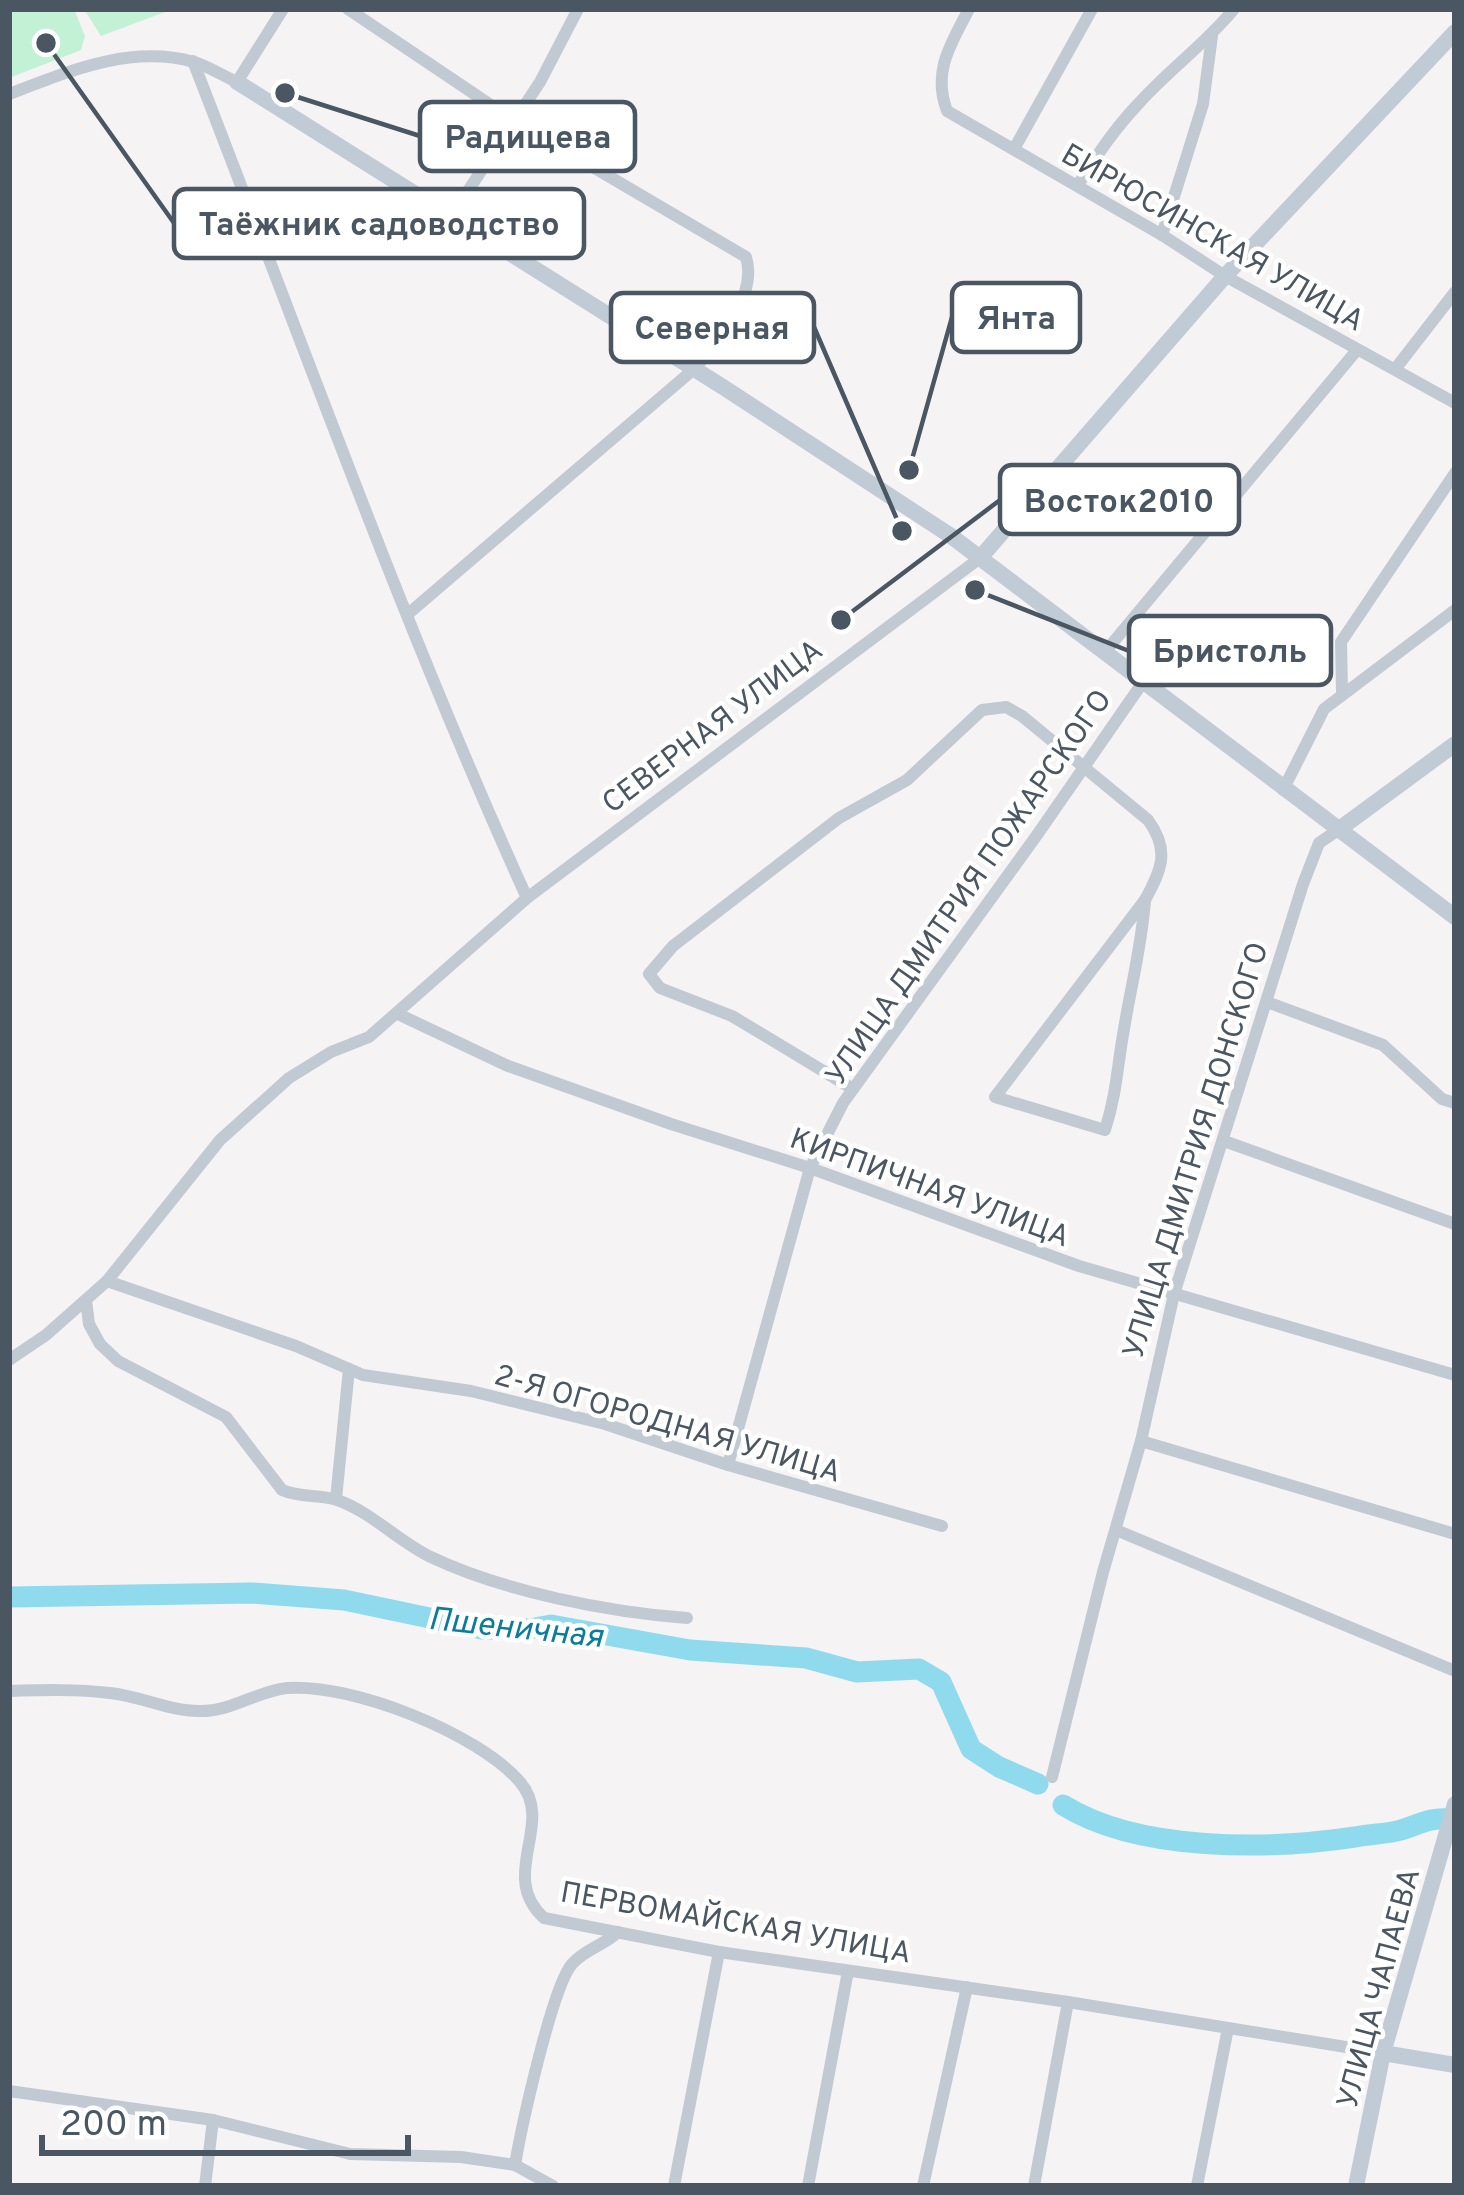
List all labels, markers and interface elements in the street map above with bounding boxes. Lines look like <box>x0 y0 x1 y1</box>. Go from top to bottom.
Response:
callout: Радищева <box>420 102 635 171</box>
text: Радищева <box>444 119 612 161</box>
street label: БИРЮСИНСКАЯ УЛИЦА <box>1054 137 1370 341</box>
callout: Таёжник садоводство <box>174 189 584 258</box>
text: Таёжник садоводство <box>198 206 560 248</box>
callout: Янта <box>952 283 1080 352</box>
callout: Северная <box>611 293 814 362</box>
text: Янта <box>976 300 1056 342</box>
text: Северная <box>634 310 790 352</box>
callout: Восток2010 <box>1000 465 1239 534</box>
text: Восток2010 <box>1024 483 1214 525</box>
callout: Бристоль <box>1129 616 1331 685</box>
street label: СЕВЕРНАЯ УЛИЦА <box>596 633 831 823</box>
text: Бристоль <box>1153 633 1307 675</box>
street label: УЛИЦА ДМИТРИЯ ПОЖАРСКОГО <box>819 683 1121 1093</box>
street label: УЛИЦА ДМИТРИЯ ДОНСКОГО <box>1116 938 1278 1363</box>
street label: КИРПИЧНАЯ УЛИЦА <box>784 1122 1074 1257</box>
street label: 2-Я ОГОРОДНАЯ УЛИЦА <box>490 1358 845 1493</box>
water label: Пшеничная <box>426 1600 606 1660</box>
street label: УЛИЦА ЧАПАЕВА <box>1331 1865 1430 2113</box>
street label: ПЕРВОМАЙСКАЯ УЛИЦА <box>557 1872 914 1974</box>
scale bar <box>42 2081 408 2155</box>
text: 200 m <box>60 2103 167 2149</box>

